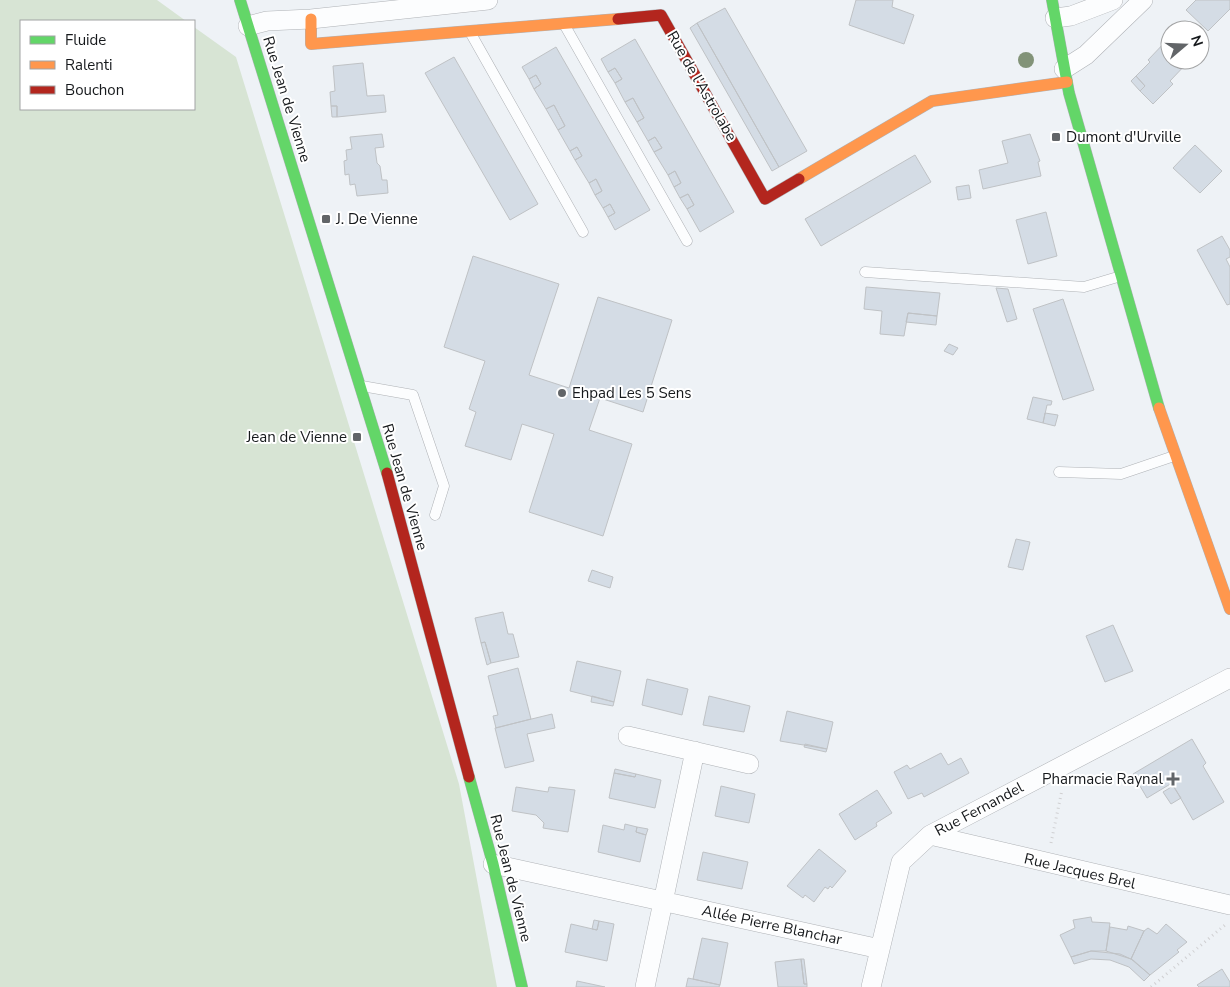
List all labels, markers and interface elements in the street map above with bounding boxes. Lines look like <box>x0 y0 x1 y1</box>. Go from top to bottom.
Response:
legend <box>20 20 195 110</box>
north arrow <box>1160 20 1210 70</box>
street label: Rue de l'Astrolabe <box>662 27 742 145</box>
text: Fluide <box>65 30 106 50</box>
text: N <box>1186 33 1208 49</box>
street label: Rue Jean de Vienne <box>258 34 316 165</box>
text: Ralenti <box>65 55 113 75</box>
text: Bouchon <box>65 80 124 100</box>
place label: Dumont d'Urville <box>1066 127 1181 147</box>
marker: Dumont d'Urville <box>1050 131 1062 143</box>
place label: J. De Vienne <box>335 209 418 229</box>
marker: J. De Vienne <box>320 213 332 225</box>
place label: Ehpad Les 5 Sens <box>572 383 691 403</box>
marker: Ehpad Les 5 Sens <box>556 387 568 399</box>
street label: Rue Jean de Vienne <box>377 421 433 553</box>
place label: Jean de Vienne <box>245 427 347 447</box>
marker: Jean de Vienne <box>351 431 363 443</box>
place label: Pharmacie Raynal <box>1042 769 1164 789</box>
marker: Pharmacie Raynal <box>1167 773 1179 785</box>
street label: Rue Fernandel <box>931 777 1027 841</box>
street label: Rue Jean de Vienne <box>485 812 537 944</box>
street label: Rue Jacques Brel <box>1022 848 1138 894</box>
street label: Allée Pierre Blanchar <box>700 900 845 950</box>

